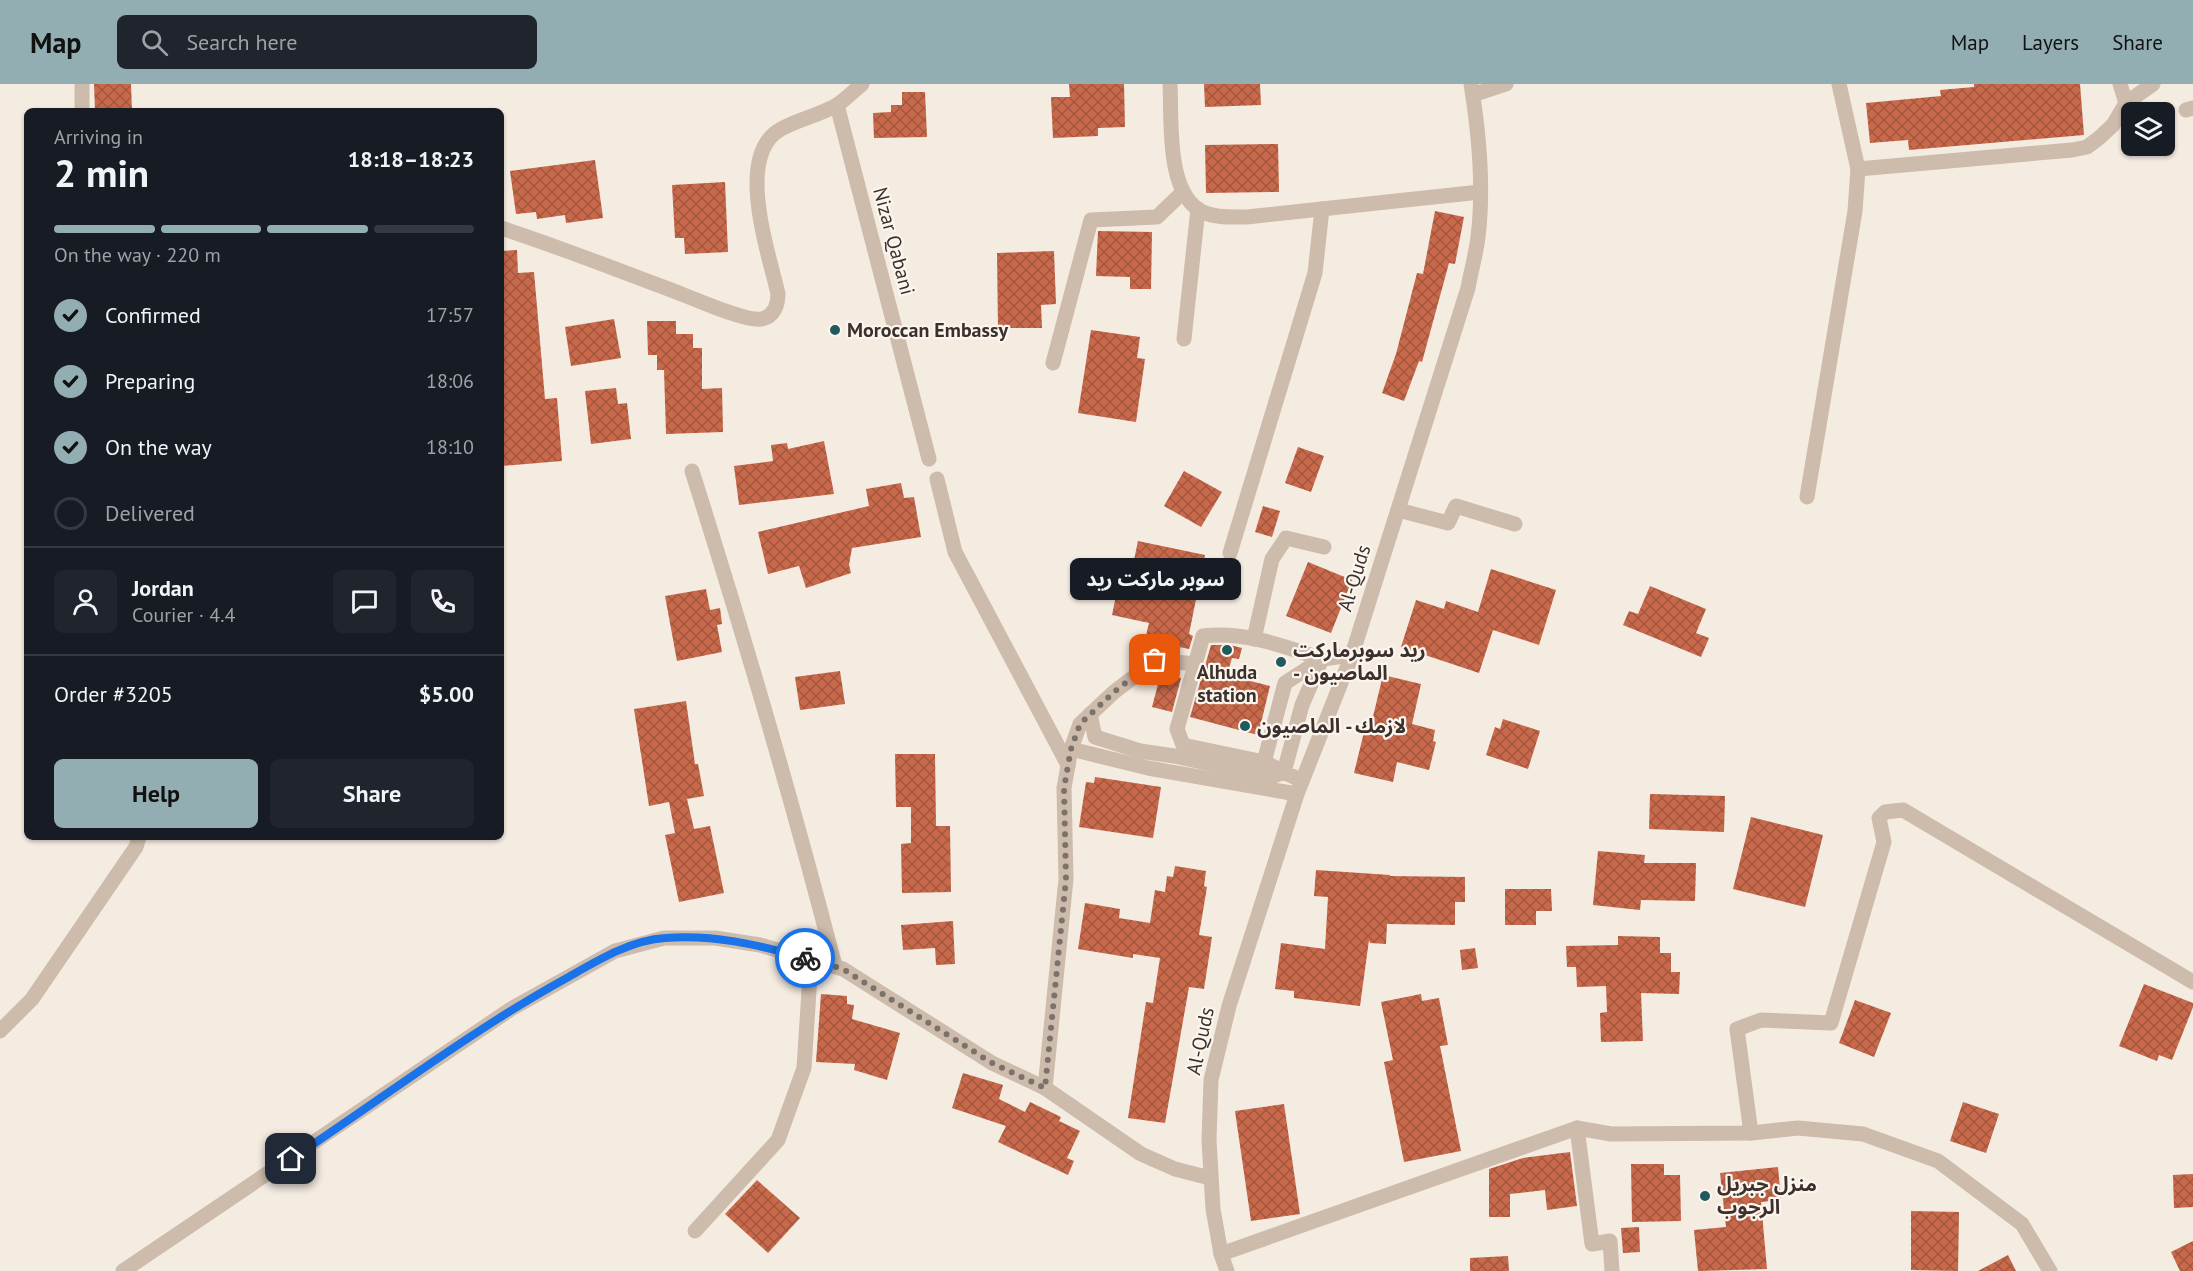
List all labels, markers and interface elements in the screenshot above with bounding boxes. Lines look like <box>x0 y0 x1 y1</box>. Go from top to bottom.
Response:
search box <box>117 15 537 69</box>
text: Map <box>30 24 81 61</box>
icon: search <box>138 26 171 59</box>
text: Search here <box>186 28 297 56</box>
text: Map <box>1951 29 1989 56</box>
text: Layers <box>2022 29 2079 56</box>
text: Share <box>2112 29 2163 56</box>
map controls <box>2121 102 2175 156</box>
button: layers <box>2121 102 2175 156</box>
text: Arriving in <box>54 124 143 150</box>
text: 18:18–18:23 <box>348 145 474 173</box>
text: 2 min <box>54 147 149 198</box>
street label: Nizar Qabani <box>867 184 921 298</box>
text: On the way · 220 m <box>54 242 221 268</box>
icon: check <box>54 299 87 332</box>
text: Confirmed <box>105 301 201 329</box>
text: 17:57 <box>426 302 474 328</box>
place label: Moroccan Embassy <box>847 317 1008 343</box>
marker: Moroccan Embassy <box>828 323 842 337</box>
icon: check <box>54 365 87 398</box>
text: Preparing <box>105 367 195 395</box>
text: 18:06 <box>426 368 474 394</box>
icon: check <box>54 431 87 464</box>
text: On the way <box>105 433 212 461</box>
text: 18:10 <box>426 434 474 460</box>
text: Delivered <box>105 499 195 527</box>
street label: Al-Quds <box>1332 541 1376 615</box>
callout: سوبر ماركت ريد <box>1070 558 1240 600</box>
text: سوبر ماركت ريد <box>1086 566 1225 592</box>
button: person <box>54 570 117 633</box>
button: chat <box>333 570 396 633</box>
button: phone <box>411 570 474 633</box>
text: Jordan <box>132 574 194 602</box>
text: Courier · 4.4 <box>132 602 235 628</box>
pin <box>1129 634 1180 685</box>
place label: ريد سوبرماركت - الماصيون <box>1293 637 1426 686</box>
icon: bag <box>1138 643 1171 676</box>
marker: Alhuda station <box>1220 643 1234 657</box>
marker: ريد سوبرماركت - الماصيون <box>1274 655 1288 669</box>
place label: Alhuda station <box>1197 659 1257 708</box>
text: Order #3205 <box>54 680 173 708</box>
text: $5.00 <box>419 680 474 708</box>
place label: لازمك - الماصيون <box>1257 713 1406 739</box>
marker: لازمك - الماصيون <box>1238 719 1252 733</box>
button: Help <box>54 759 258 828</box>
button: Share <box>270 759 474 828</box>
courier <box>775 928 835 988</box>
icon: bike <box>789 942 822 975</box>
street label: Al-Quds <box>1180 1005 1220 1077</box>
pin <box>265 1133 316 1184</box>
icon: home <box>274 1142 307 1175</box>
place label: منزل جبريل الرجوب <box>1717 1171 1817 1220</box>
marker: منزل جبريل الرجوب <box>1698 1189 1712 1203</box>

